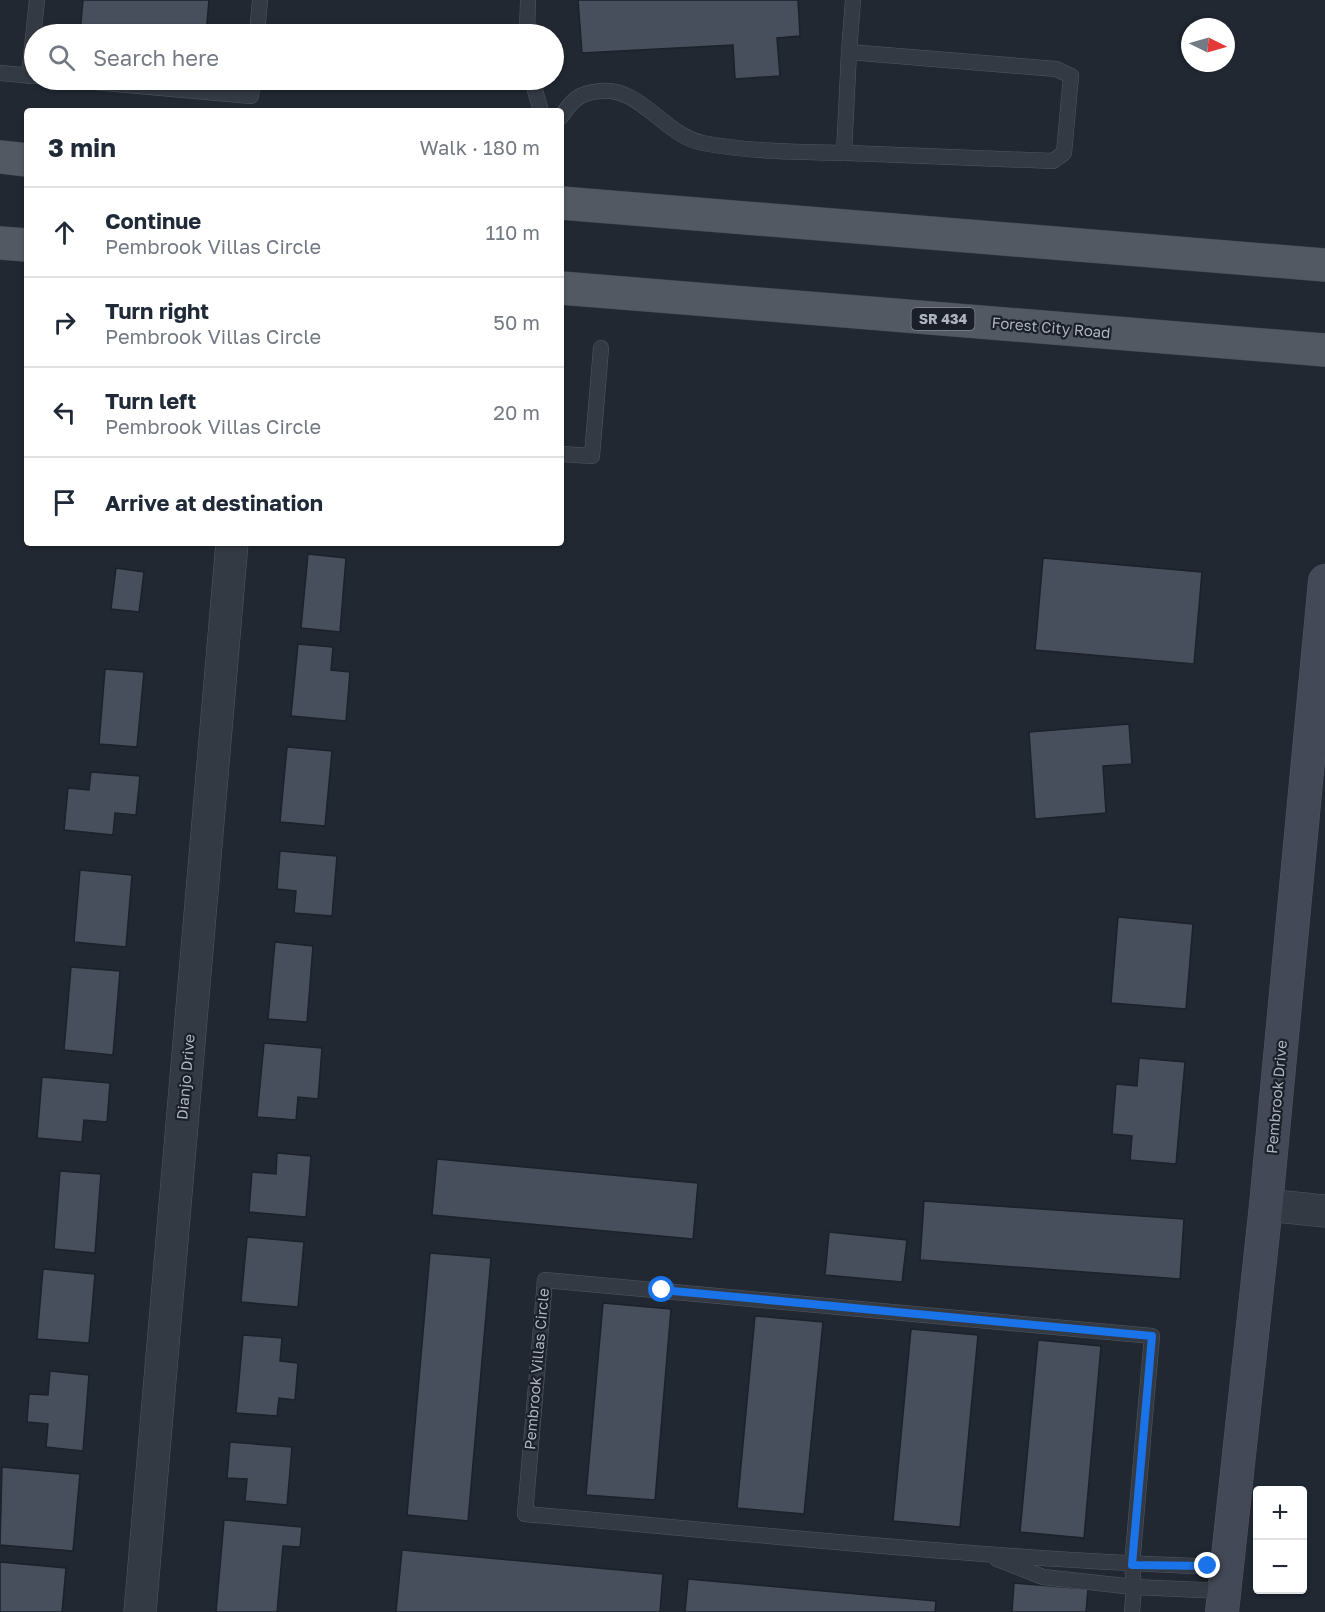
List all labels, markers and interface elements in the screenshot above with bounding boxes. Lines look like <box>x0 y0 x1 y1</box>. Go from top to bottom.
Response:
north arrow <box>1181 18 1235 72</box>
search box <box>24 24 564 90</box>
icon: search <box>45 41 78 74</box>
text: Search here <box>93 44 219 71</box>
text: 3 min <box>48 132 116 163</box>
text: Walk · 180 m <box>420 135 540 159</box>
text: Continue <box>105 207 201 234</box>
icon: ahead <box>48 216 81 249</box>
text: 110 m <box>486 220 540 244</box>
text: Pembrook Villas Circle <box>105 234 321 258</box>
text: Turn right <box>105 297 209 324</box>
icon: right <box>48 306 81 339</box>
road number: SR 434 <box>912 308 974 330</box>
text: 50 m <box>493 310 540 334</box>
street label: Forest City Road <box>991 313 1111 341</box>
text: Pembrook Villas Circle <box>105 324 321 348</box>
text: Turn left <box>105 387 196 414</box>
icon: left <box>48 396 81 429</box>
text: 20 m <box>493 400 540 424</box>
text: Pembrook Villas Circle <box>105 414 321 438</box>
icon: arrive <box>48 486 81 519</box>
text: Arrive at destination <box>105 489 323 516</box>
street label: Dianjo Drive <box>172 1033 198 1121</box>
street label: Pembrook Drive <box>1262 1039 1290 1154</box>
route start <box>648 1276 674 1302</box>
street label: Pembrook Villas Circle <box>520 1287 552 1450</box>
map controls <box>1253 1486 1307 1594</box>
button: + <box>1253 1486 1307 1540</box>
button: − <box>1253 1540 1307 1594</box>
route end <box>1194 1552 1220 1578</box>

